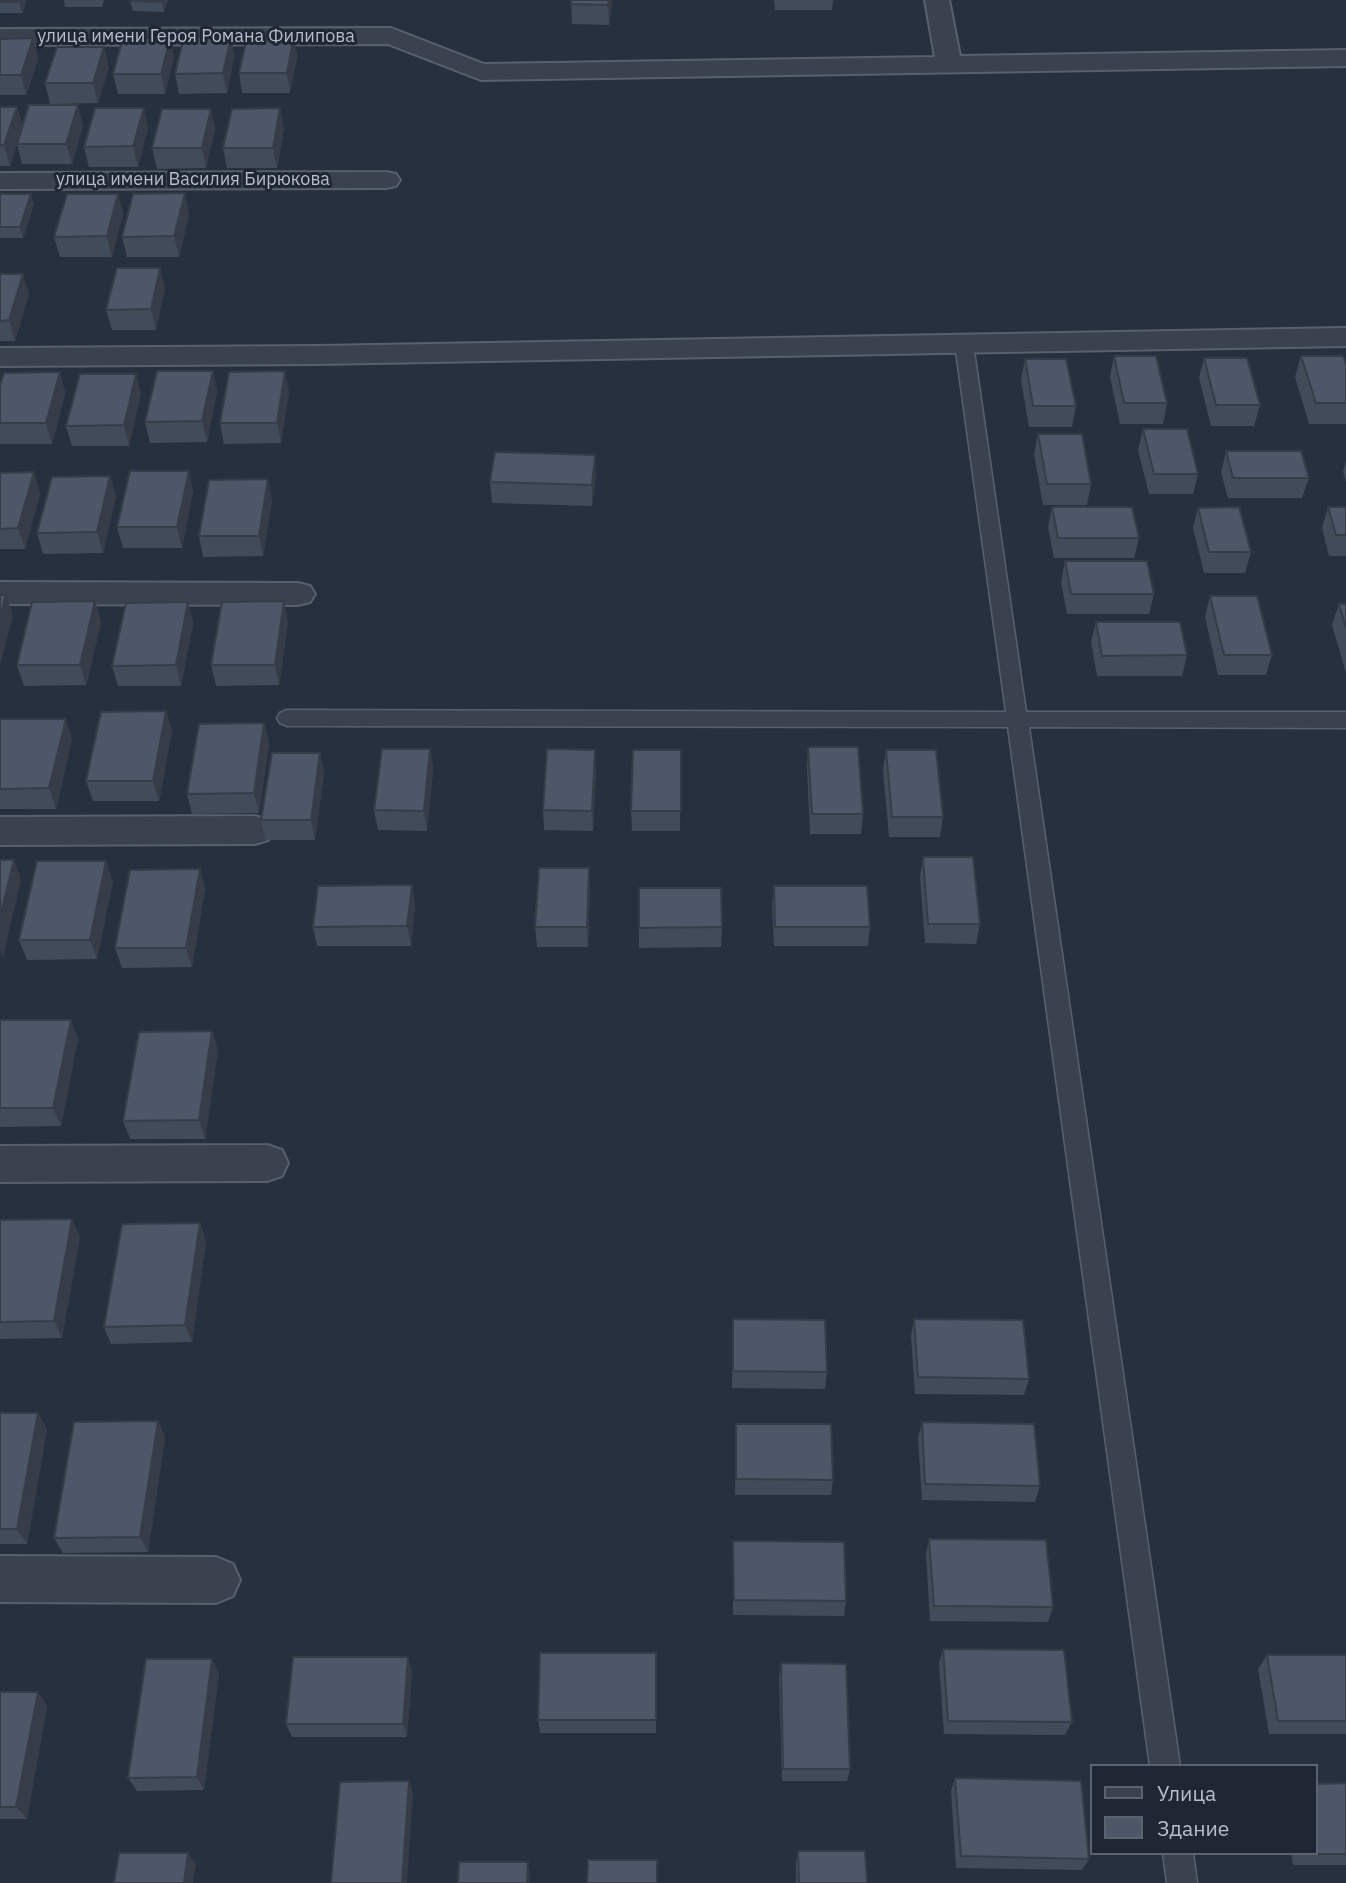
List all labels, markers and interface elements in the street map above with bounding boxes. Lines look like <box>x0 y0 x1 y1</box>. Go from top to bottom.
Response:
street label: улица имени Героя Романа Филипова <box>37 26 355 48</box>
street label: улица имени Василия Бирюкова <box>56 169 330 191</box>
legend <box>1090 1764 1318 1855</box>
text: Улица <box>1157 1779 1216 1807</box>
text: Здание <box>1157 1814 1229 1842</box>

